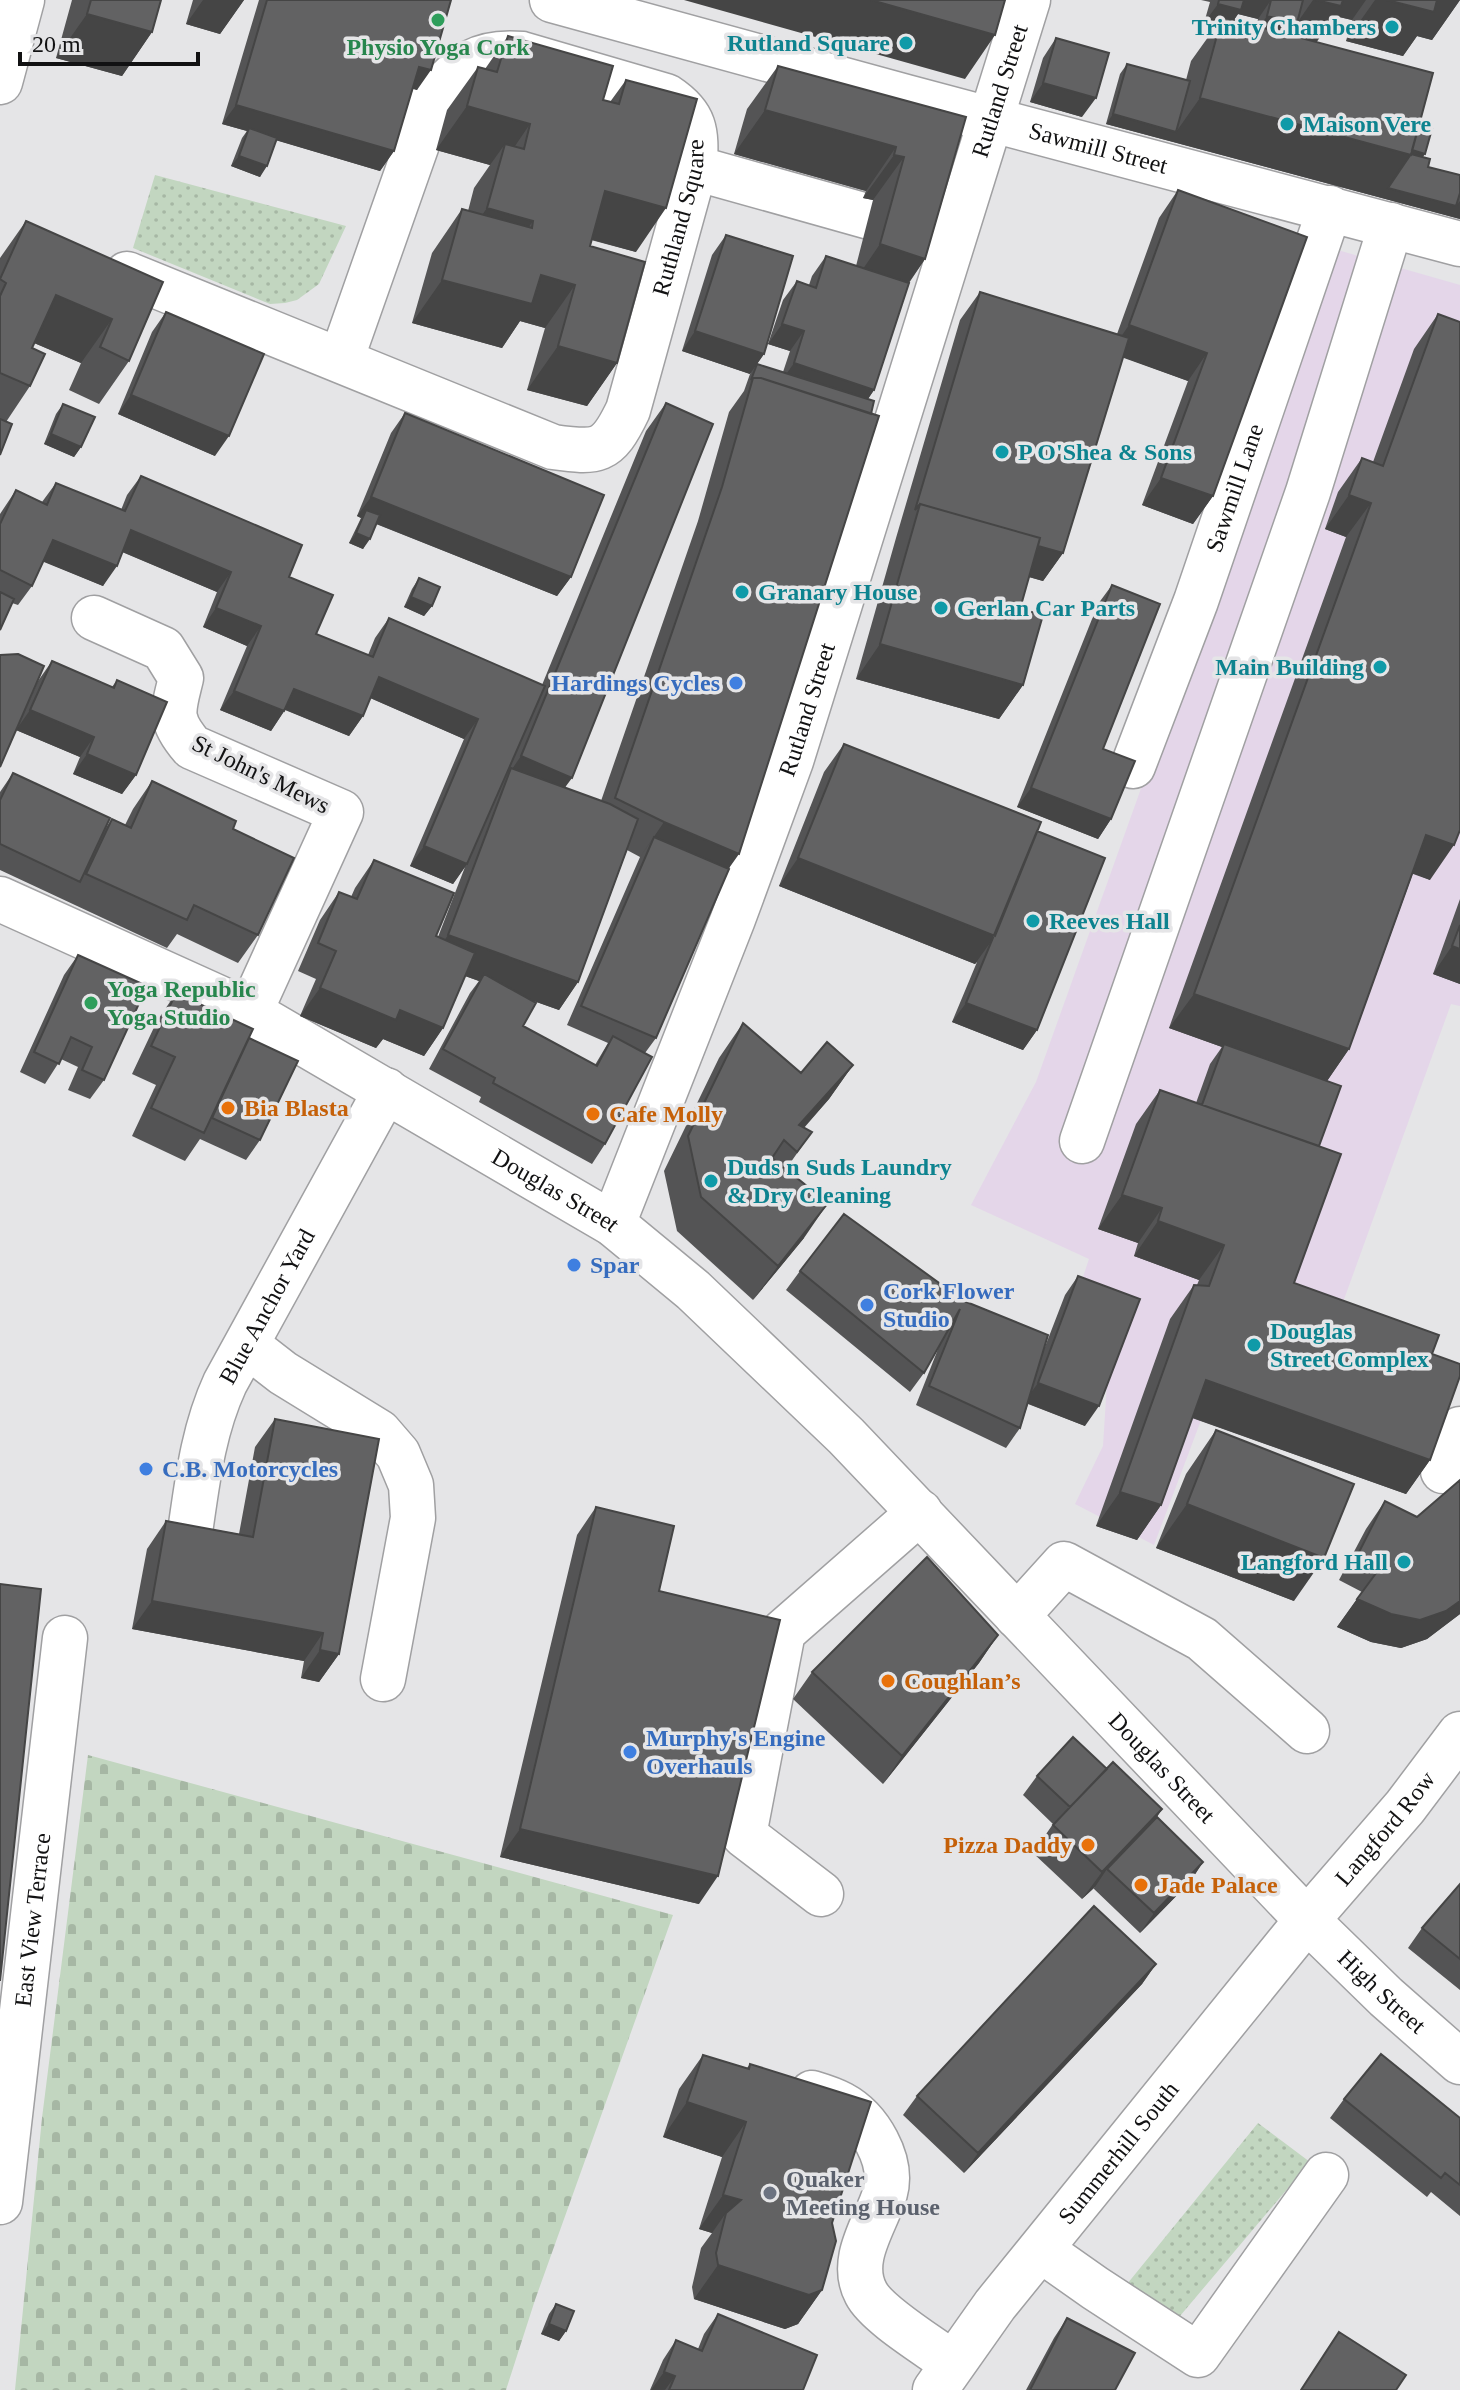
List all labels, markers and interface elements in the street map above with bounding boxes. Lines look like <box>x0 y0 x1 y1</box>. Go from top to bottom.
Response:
marker: Physio Yoga Cork <box>429 11 447 29</box>
place label: Trinity Chambers <box>1192 14 1376 40</box>
scale bar <box>20 16 198 66</box>
marker: Trinity Chambers <box>1383 18 1401 36</box>
street label: Rutland Street <box>967 21 1033 161</box>
place label: Rutland Square <box>727 30 890 56</box>
text: 20 m <box>32 31 81 57</box>
place label: Physio Yoga Cork <box>346 34 530 60</box>
marker: Rutland Square <box>897 34 915 52</box>
place label: Maison Vere <box>1303 111 1432 137</box>
marker: Maison Vere <box>1278 115 1296 133</box>
street label: Sawmill Street <box>1026 117 1171 179</box>
street label: Ruthland Square <box>647 139 709 299</box>
street label: Sawmill Lane <box>1201 420 1268 556</box>
place label: P O'Shea & Sons <box>1018 439 1192 465</box>
marker: P O'Shea & Sons <box>993 443 1011 461</box>
place label: Granary House <box>758 579 918 605</box>
marker: Granary House <box>733 583 751 601</box>
place label: Gerlan Car Parts <box>957 595 1135 621</box>
marker: Gerlan Car Parts <box>932 599 950 617</box>
street label: Rutland Street <box>774 639 840 780</box>
place label: Main Building <box>1215 654 1364 680</box>
marker: Main Building <box>1371 658 1389 676</box>
place label: Hardings Cycles <box>551 670 720 696</box>
marker: Hardings Cycles <box>727 674 745 692</box>
street label: St John's Mews <box>188 730 334 818</box>
place label: Reeves Hall <box>1049 908 1170 934</box>
marker: Reeves Hall <box>1024 912 1042 930</box>
place label: Yoga Republic Yoga Studio <box>107 976 256 1030</box>
marker: Yoga Republic Yoga Studio <box>82 994 100 1012</box>
place label: Bia Blasta <box>244 1095 349 1121</box>
marker: Bia Blasta <box>219 1099 237 1117</box>
place label: Cafe Molly <box>609 1101 723 1127</box>
marker: Cafe Molly <box>584 1105 602 1123</box>
street label: Douglas Street <box>488 1143 625 1237</box>
place label: Duds n Suds Laundry & Dry Cleaning <box>727 1154 952 1208</box>
marker: Duds n Suds Laundry & Dry Cleaning <box>702 1172 720 1190</box>
street label: Blue Anchor Yard <box>214 1225 320 1388</box>
place label: Spar <box>590 1252 640 1278</box>
marker: Spar <box>565 1256 583 1274</box>
place label: Cork Flower Studio <box>883 1278 1015 1332</box>
marker: Cork Flower Studio <box>858 1296 876 1314</box>
place label: Douglas Street Complex <box>1270 1318 1429 1372</box>
marker: Douglas Street Complex <box>1245 1336 1263 1354</box>
place label: C.B. Motorcycles <box>162 1456 338 1482</box>
marker: C.B. Motorcycles <box>137 1460 155 1478</box>
place label: Langford Hall <box>1241 1549 1388 1575</box>
marker: Langford Hall <box>1395 1553 1413 1571</box>
place label: Coughlan’s <box>904 1668 1020 1694</box>
marker: Coughlan’s <box>879 1672 897 1690</box>
street label: Douglas Street <box>1104 1707 1221 1828</box>
place label: Murphy's Engine Overhauls <box>646 1725 826 1779</box>
marker: Murphy's Engine Overhauls <box>621 1743 639 1761</box>
street label: Langford Row <box>1330 1766 1441 1891</box>
street label: East View Terrace <box>10 1832 55 2008</box>
place label: Pizza Daddy <box>943 1832 1072 1858</box>
marker: Pizza Daddy <box>1079 1836 1097 1854</box>
place label: Jade Palace <box>1157 1872 1278 1898</box>
marker: Jade Palace <box>1132 1876 1150 1894</box>
street label: High Street <box>1333 1945 1431 2039</box>
street label: Summerhill South <box>1053 2076 1184 2229</box>
place label: Quaker Meeting House <box>786 2166 940 2220</box>
marker: Quaker Meeting House <box>761 2184 779 2202</box>

